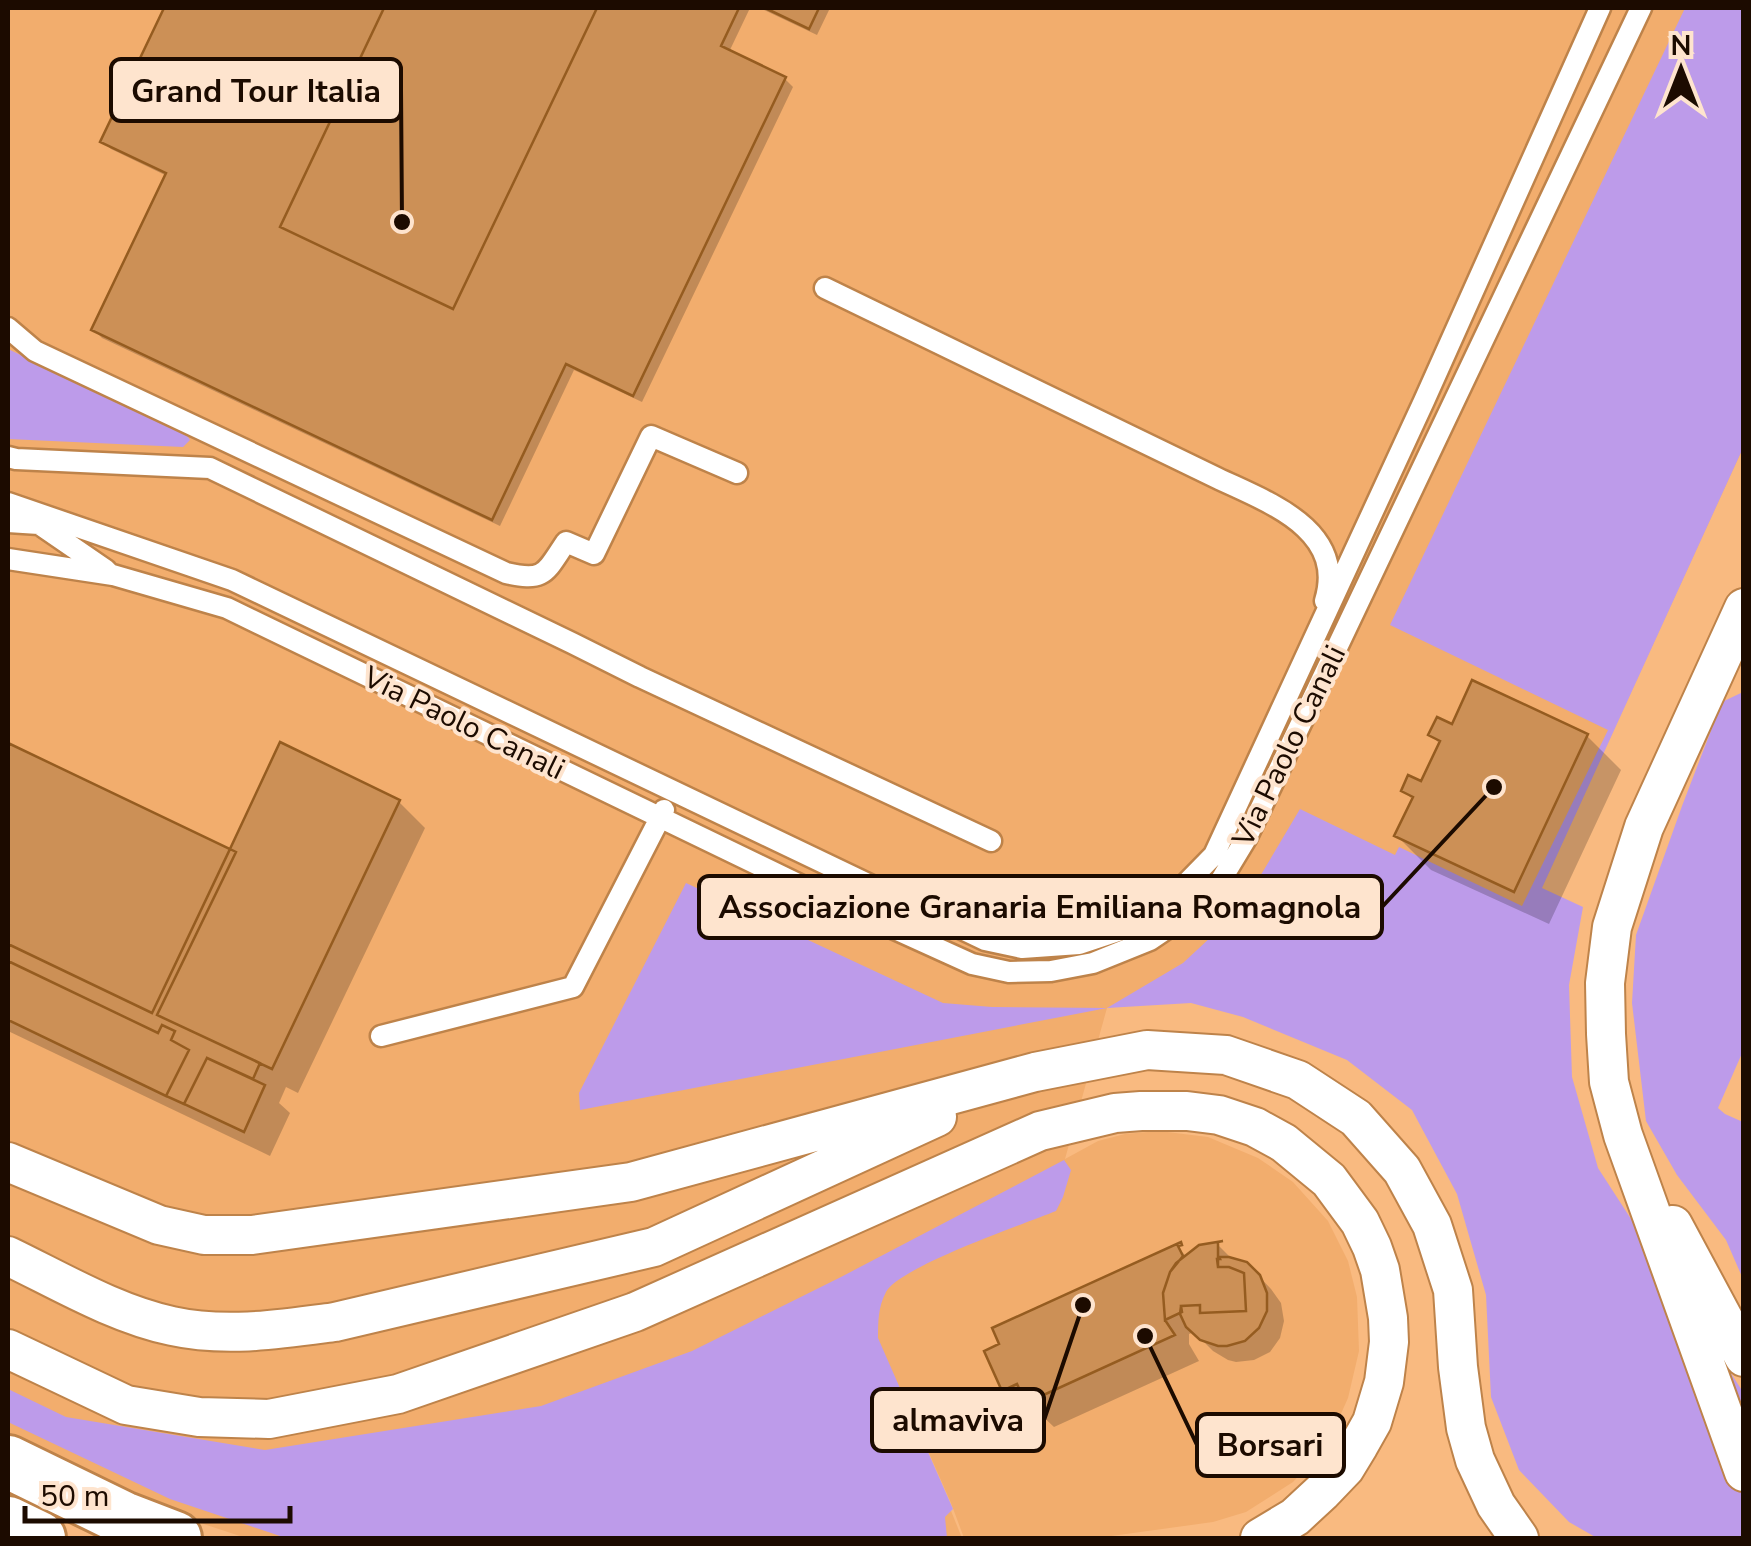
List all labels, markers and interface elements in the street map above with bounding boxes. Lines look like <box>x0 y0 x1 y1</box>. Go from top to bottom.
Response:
north arrow <box>1631 20 1731 120</box>
text: N <box>1671 27 1691 65</box>
callout: Grand Tour Italia <box>111 59 401 121</box>
text: Grand Tour Italia <box>131 70 381 113</box>
street label: Via Paolo Canali <box>1222 639 1356 855</box>
street label: Via Paolo Canali <box>355 656 571 790</box>
callout: Associazione Granaria Emiliana Romagnola <box>699 876 1382 938</box>
text: Associazione Granaria Emiliana Romagnola <box>719 886 1361 929</box>
callout: almaviva <box>872 1389 1044 1451</box>
text: almaviva <box>892 1399 1024 1442</box>
callout: Borsari <box>1197 1414 1344 1476</box>
text: Borsari <box>1217 1424 1323 1467</box>
scale bar <box>25 1461 290 1523</box>
text: 50 m <box>40 1476 109 1517</box>

